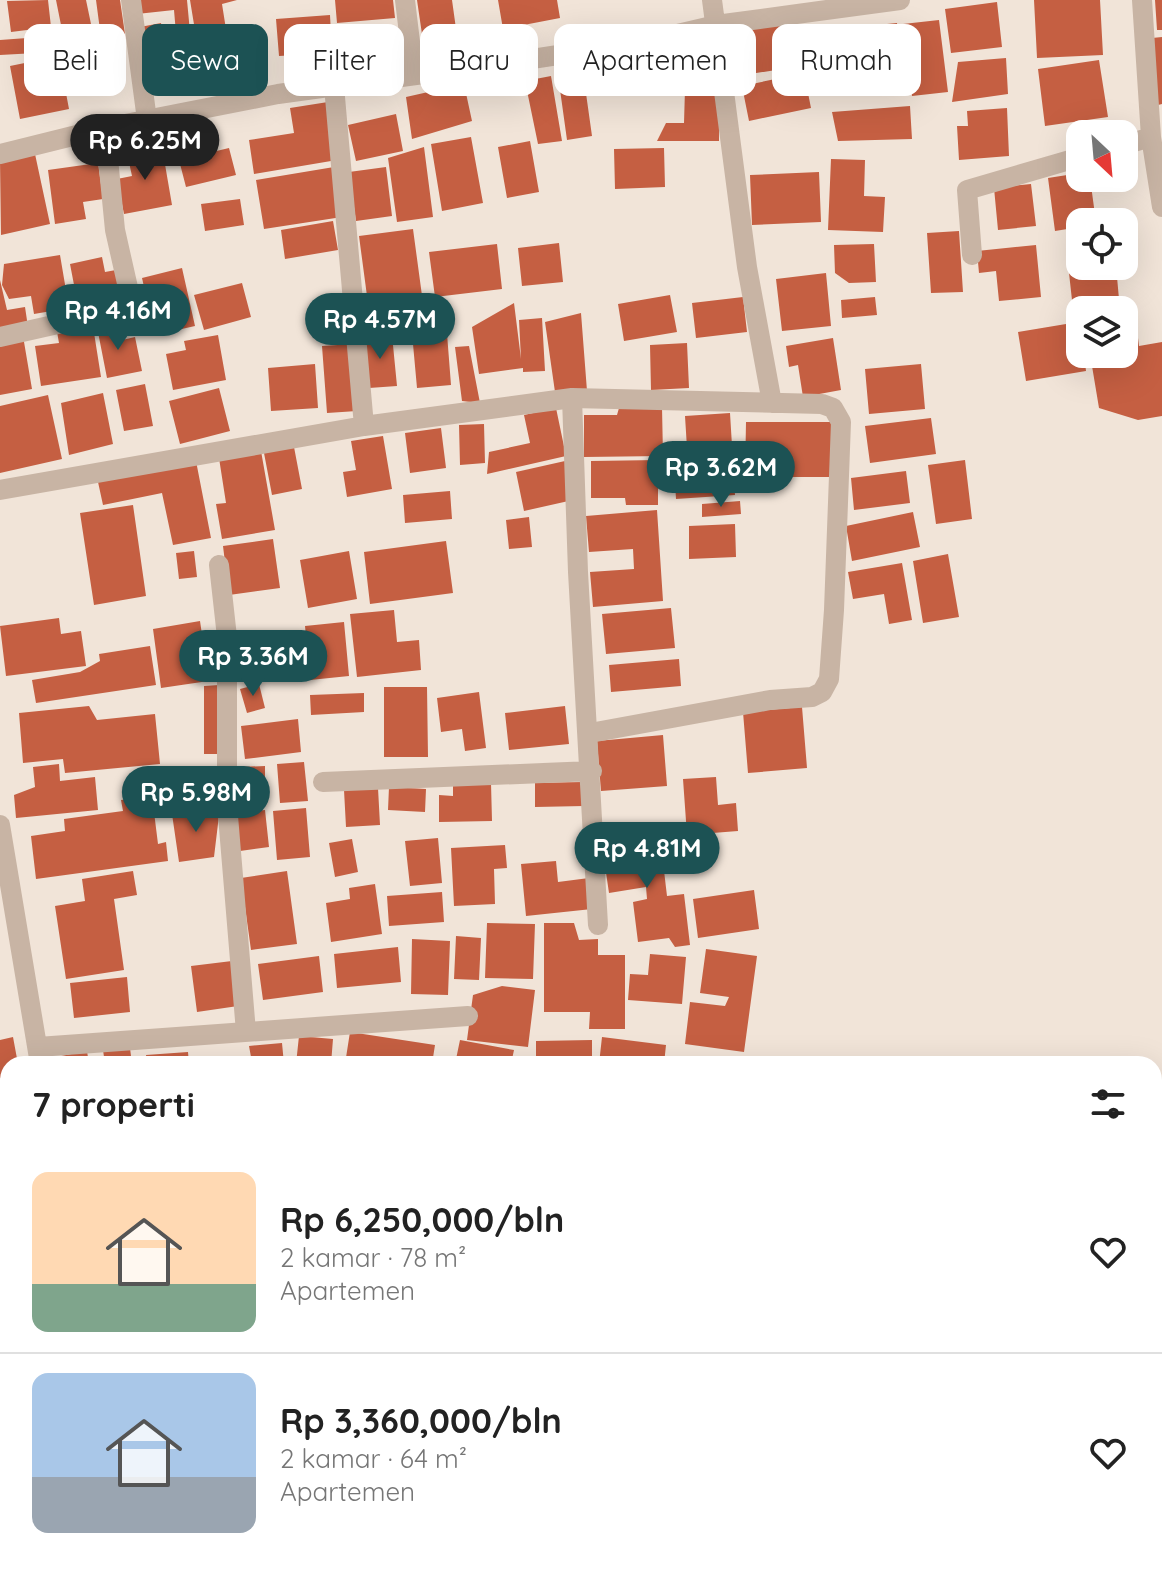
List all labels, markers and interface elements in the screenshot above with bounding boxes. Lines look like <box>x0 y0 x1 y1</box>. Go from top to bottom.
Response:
chip: Beli <box>24 24 126 96</box>
chip: Sewa <box>142 24 268 96</box>
chip: Filter <box>284 24 404 96</box>
chip: Baru <box>420 24 538 96</box>
chip: Apartemen <box>554 24 756 96</box>
chip: Rumah <box>772 24 921 96</box>
pin: Rp 6.25M <box>62 114 228 182</box>
north arrow <box>1066 120 1138 192</box>
map controls <box>1066 120 1138 368</box>
text: Rp 6.25M <box>88 123 202 156</box>
button: locate <box>1066 208 1138 280</box>
pin: Rp 4.16M <box>35 284 201 352</box>
text: Rp 4.16M <box>64 293 172 326</box>
pin: Rp 4.57M <box>297 293 463 361</box>
button: layers <box>1066 296 1138 368</box>
text: Rp 4.57M <box>323 302 437 335</box>
pin: Rp 3.62M <box>638 441 804 509</box>
text: Rp 3.62M <box>665 450 777 483</box>
pin: Rp 3.36M <box>170 630 336 698</box>
text: Rp 3.36M <box>197 639 309 672</box>
pin: Rp 5.98M <box>113 766 279 834</box>
text: Rp 5.98M <box>140 775 252 808</box>
pin: Rp 4.81M <box>564 822 730 890</box>
text: Rp 4.81M <box>593 831 701 864</box>
icon: filters <box>1086 1082 1130 1126</box>
text: 7 properti <box>32 1083 195 1126</box>
text: Rp 6,250,000/bln <box>280 1198 564 1241</box>
icon: home <box>96 1204 192 1300</box>
icon: heart <box>1086 1230 1130 1274</box>
text: 2 kamar · 78 m² <box>280 1241 466 1274</box>
text: Apartemen <box>280 1274 415 1307</box>
text: Rp 3,360,000/bln <box>280 1399 562 1442</box>
icon: home <box>96 1405 192 1501</box>
icon: heart <box>1086 1431 1130 1475</box>
text: 2 kamar · 64 m² <box>280 1442 467 1475</box>
text: Apartemen <box>280 1475 415 1508</box>

